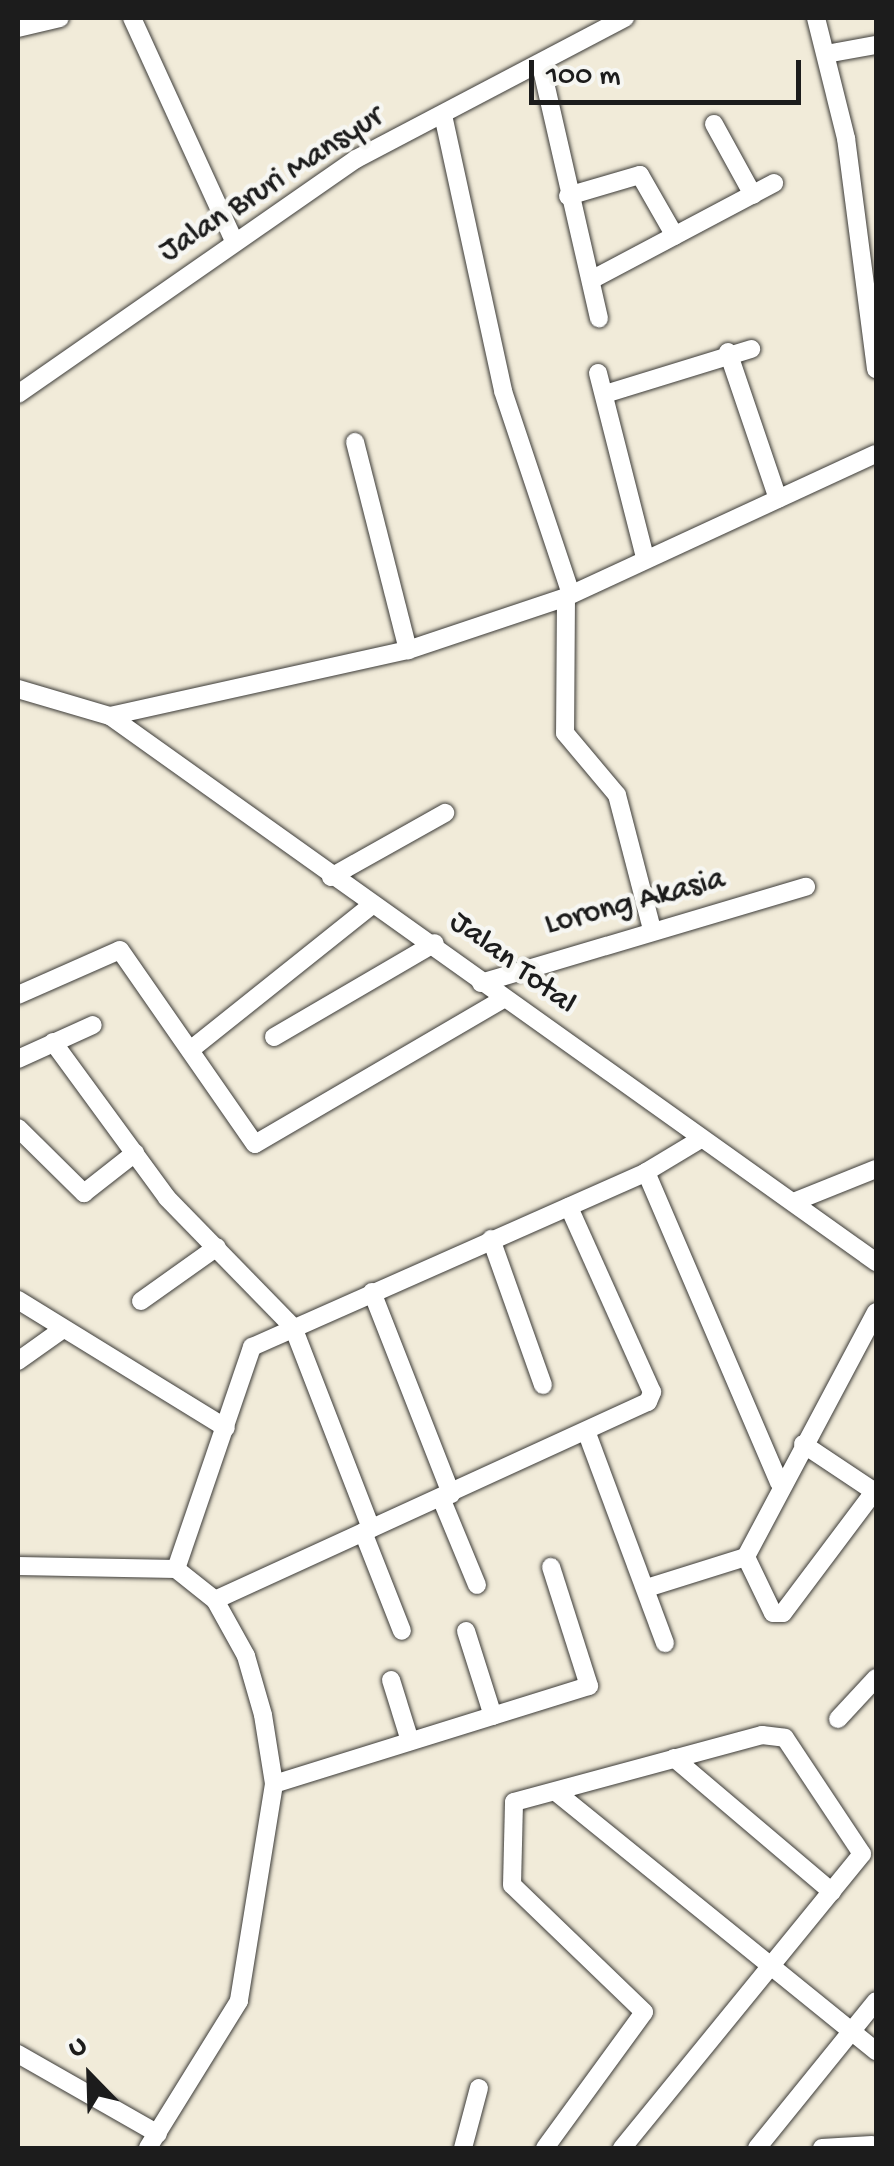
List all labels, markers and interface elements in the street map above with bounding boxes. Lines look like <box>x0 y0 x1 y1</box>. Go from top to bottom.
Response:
scale bar <box>534 40 806 102</box>
text: 100 m <box>546 60 621 95</box>
street label: Jalan Bruri Mansyur <box>153 98 391 272</box>
street label: Lorong Akasia <box>541 861 729 945</box>
street label: Jalan Total <box>441 904 583 1024</box>
north arrow <box>40 2026 140 2126</box>
text: U <box>64 2030 92 2066</box>

